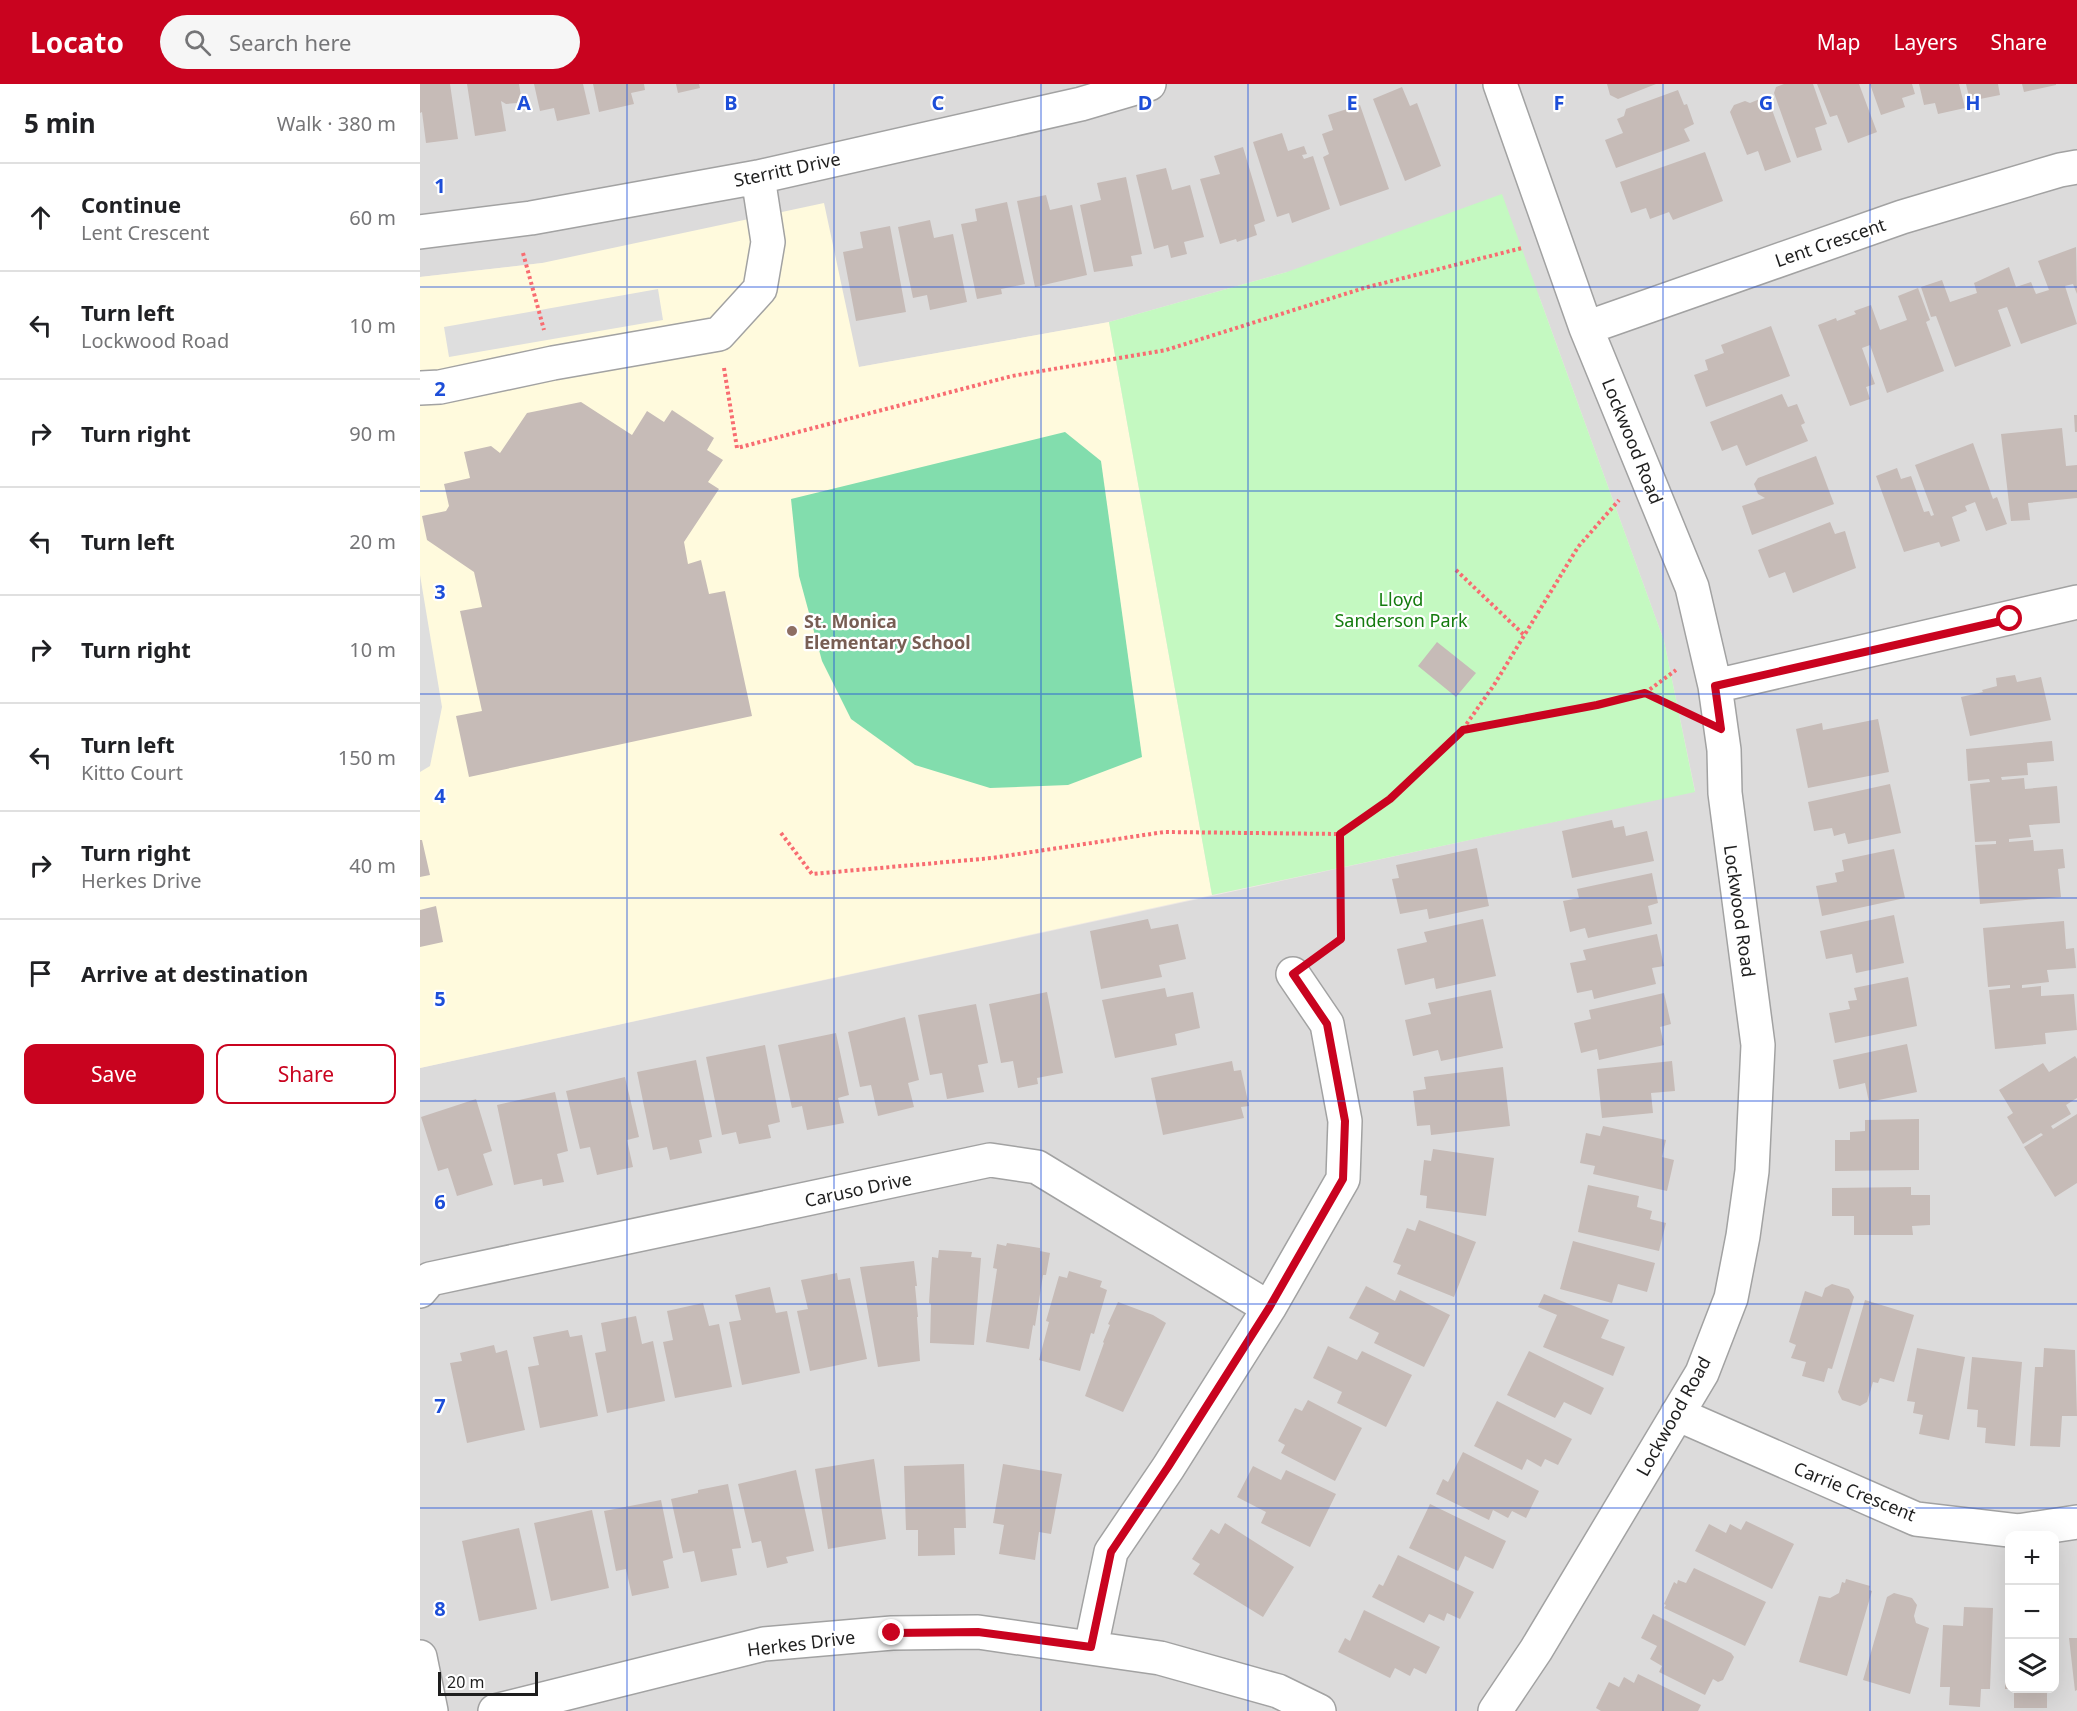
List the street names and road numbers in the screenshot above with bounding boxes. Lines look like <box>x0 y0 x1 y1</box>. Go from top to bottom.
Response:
street label: Sterritt Drive <box>732 146 842 192</box>
street label: Lent Crescent <box>1771 212 1889 272</box>
street label: Lockwood Road <box>1597 375 1669 507</box>
street label: Lockwood Road <box>1719 843 1761 979</box>
street label: Caruso Drive <box>802 1166 914 1212</box>
street label: Lockwood Road <box>1630 1352 1716 1480</box>
street label: Carrie Crescent <box>1790 1456 1920 1527</box>
street label: Herkes Drive <box>746 1624 856 1662</box>

